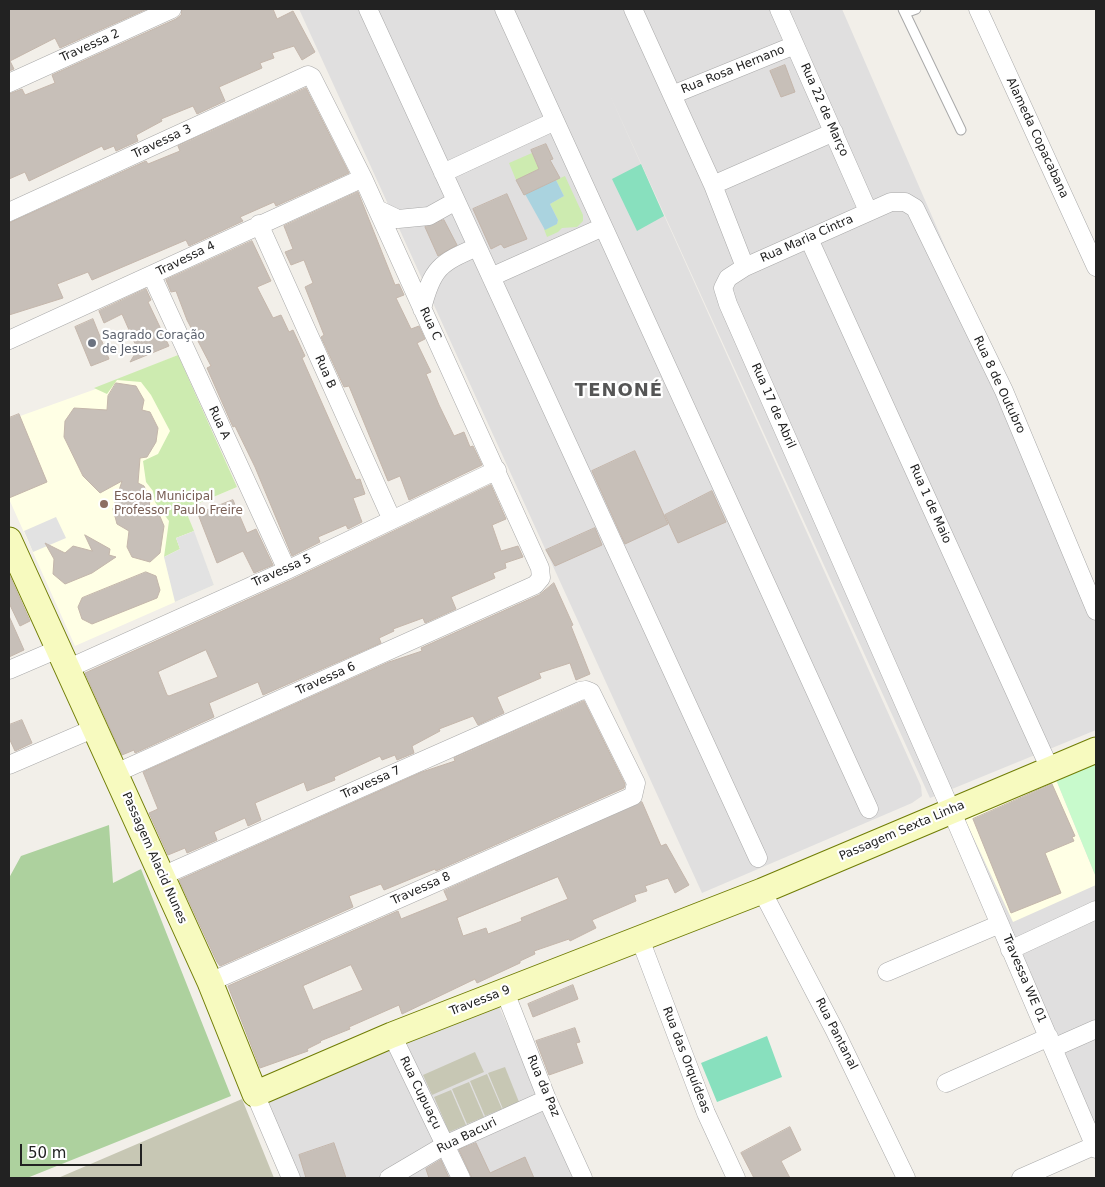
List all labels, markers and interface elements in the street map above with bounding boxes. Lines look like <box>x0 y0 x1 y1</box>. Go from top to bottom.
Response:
street label: Travessa 2 <box>58 26 122 66</box>
street label: Rua Rosa Hernano <box>679 43 787 97</box>
street label: Rua 22 de Março <box>797 61 851 159</box>
street label: Alameda Copacabana <box>1003 75 1071 201</box>
street label: Travessa 3 <box>130 122 194 162</box>
street label: Rua Maria Cintra <box>758 212 856 266</box>
street label: Travessa 4 <box>154 239 218 279</box>
street label: Rua C <box>416 305 444 343</box>
place label: Sagrado Coração de Jesus <box>102 329 205 357</box>
street label: Rua 8 de Outubro <box>970 334 1028 436</box>
marker: Sagrado Coração de Jesus <box>86 337 98 349</box>
street label: Rua B <box>311 353 339 391</box>
street label: Rua 17 de Abril <box>748 361 798 451</box>
district label: TENONÉ <box>574 380 664 402</box>
street label: Rua A <box>205 404 233 442</box>
street label: Rua 1 de Maio <box>906 462 954 546</box>
place label: Escola Municipal Professor Paulo Freire <box>114 490 243 518</box>
marker: Escola Municipal Professor Paulo Freire <box>98 498 110 510</box>
street label: Travessa 5 <box>250 551 314 591</box>
street label: Travessa 6 <box>294 659 358 699</box>
street label: Travessa 7 <box>339 763 403 803</box>
street label: Passagem Alacid Nunes <box>118 790 190 926</box>
street label: Passagem Sexta Linha <box>837 798 967 864</box>
street label: Travessa 8 <box>389 869 453 909</box>
street label: Travessa WE 01 <box>999 933 1049 1025</box>
street label: Travessa 9 <box>448 983 512 1019</box>
street label: Rua Pantanal <box>812 996 860 1072</box>
street label: Rua das Orquídeas <box>659 1005 713 1115</box>
street label: Rua da Paz <box>524 1053 562 1119</box>
street label: Rua Cupuaçu <box>396 1054 444 1132</box>
street label: Rua Bacuri <box>435 1115 499 1157</box>
scale bar <box>22 1134 145 1166</box>
text: 50 m <box>28 1144 66 1162</box>

